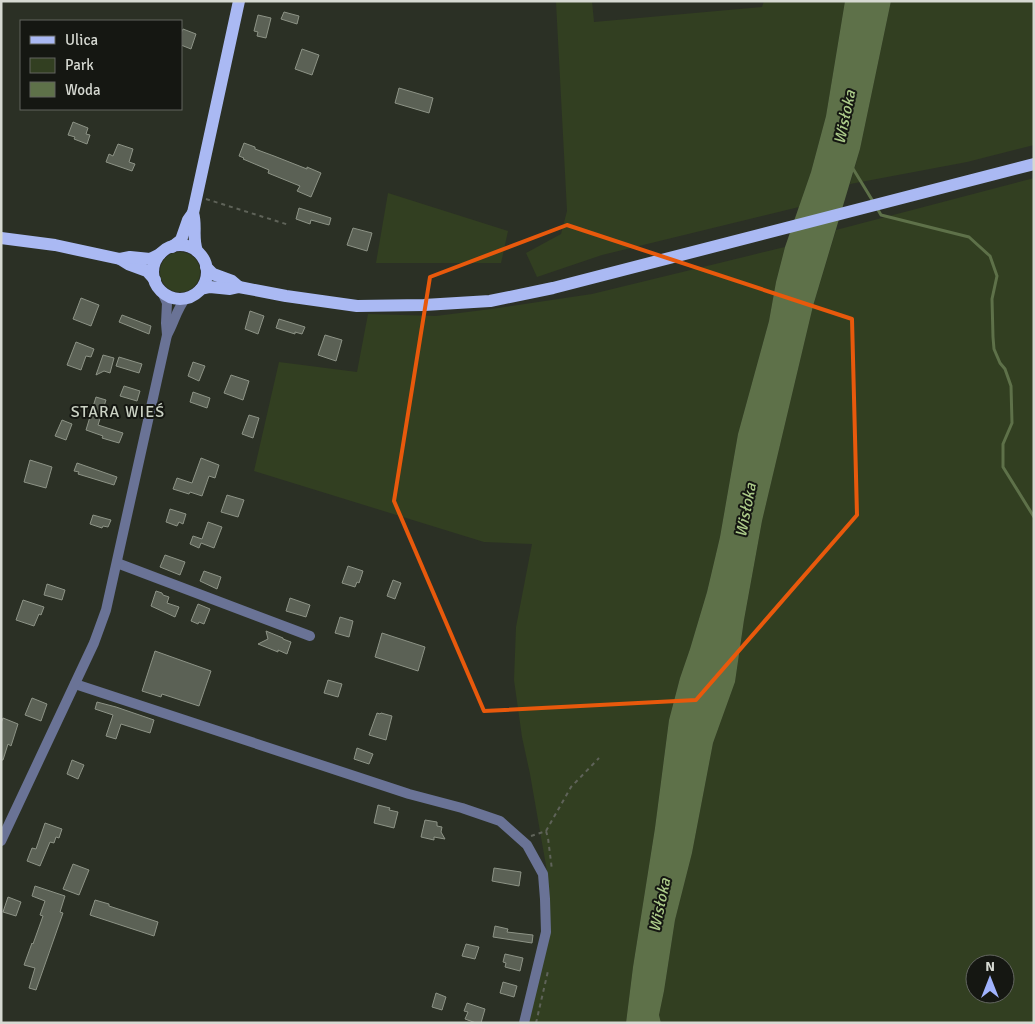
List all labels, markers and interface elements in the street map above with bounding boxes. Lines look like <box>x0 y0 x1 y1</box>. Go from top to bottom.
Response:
legend <box>20 20 182 110</box>
text: Ulica <box>65 31 98 49</box>
text: Park <box>65 56 94 74</box>
text: Woda <box>65 81 101 99</box>
water label: Wisłoka <box>830 87 861 146</box>
district label: STARA WIEŚ <box>71 402 165 422</box>
water label: Wisłoka <box>731 481 761 539</box>
water label: Wisłoka <box>645 875 676 934</box>
north arrow <box>965 954 1015 1004</box>
text: N <box>985 958 995 975</box>

